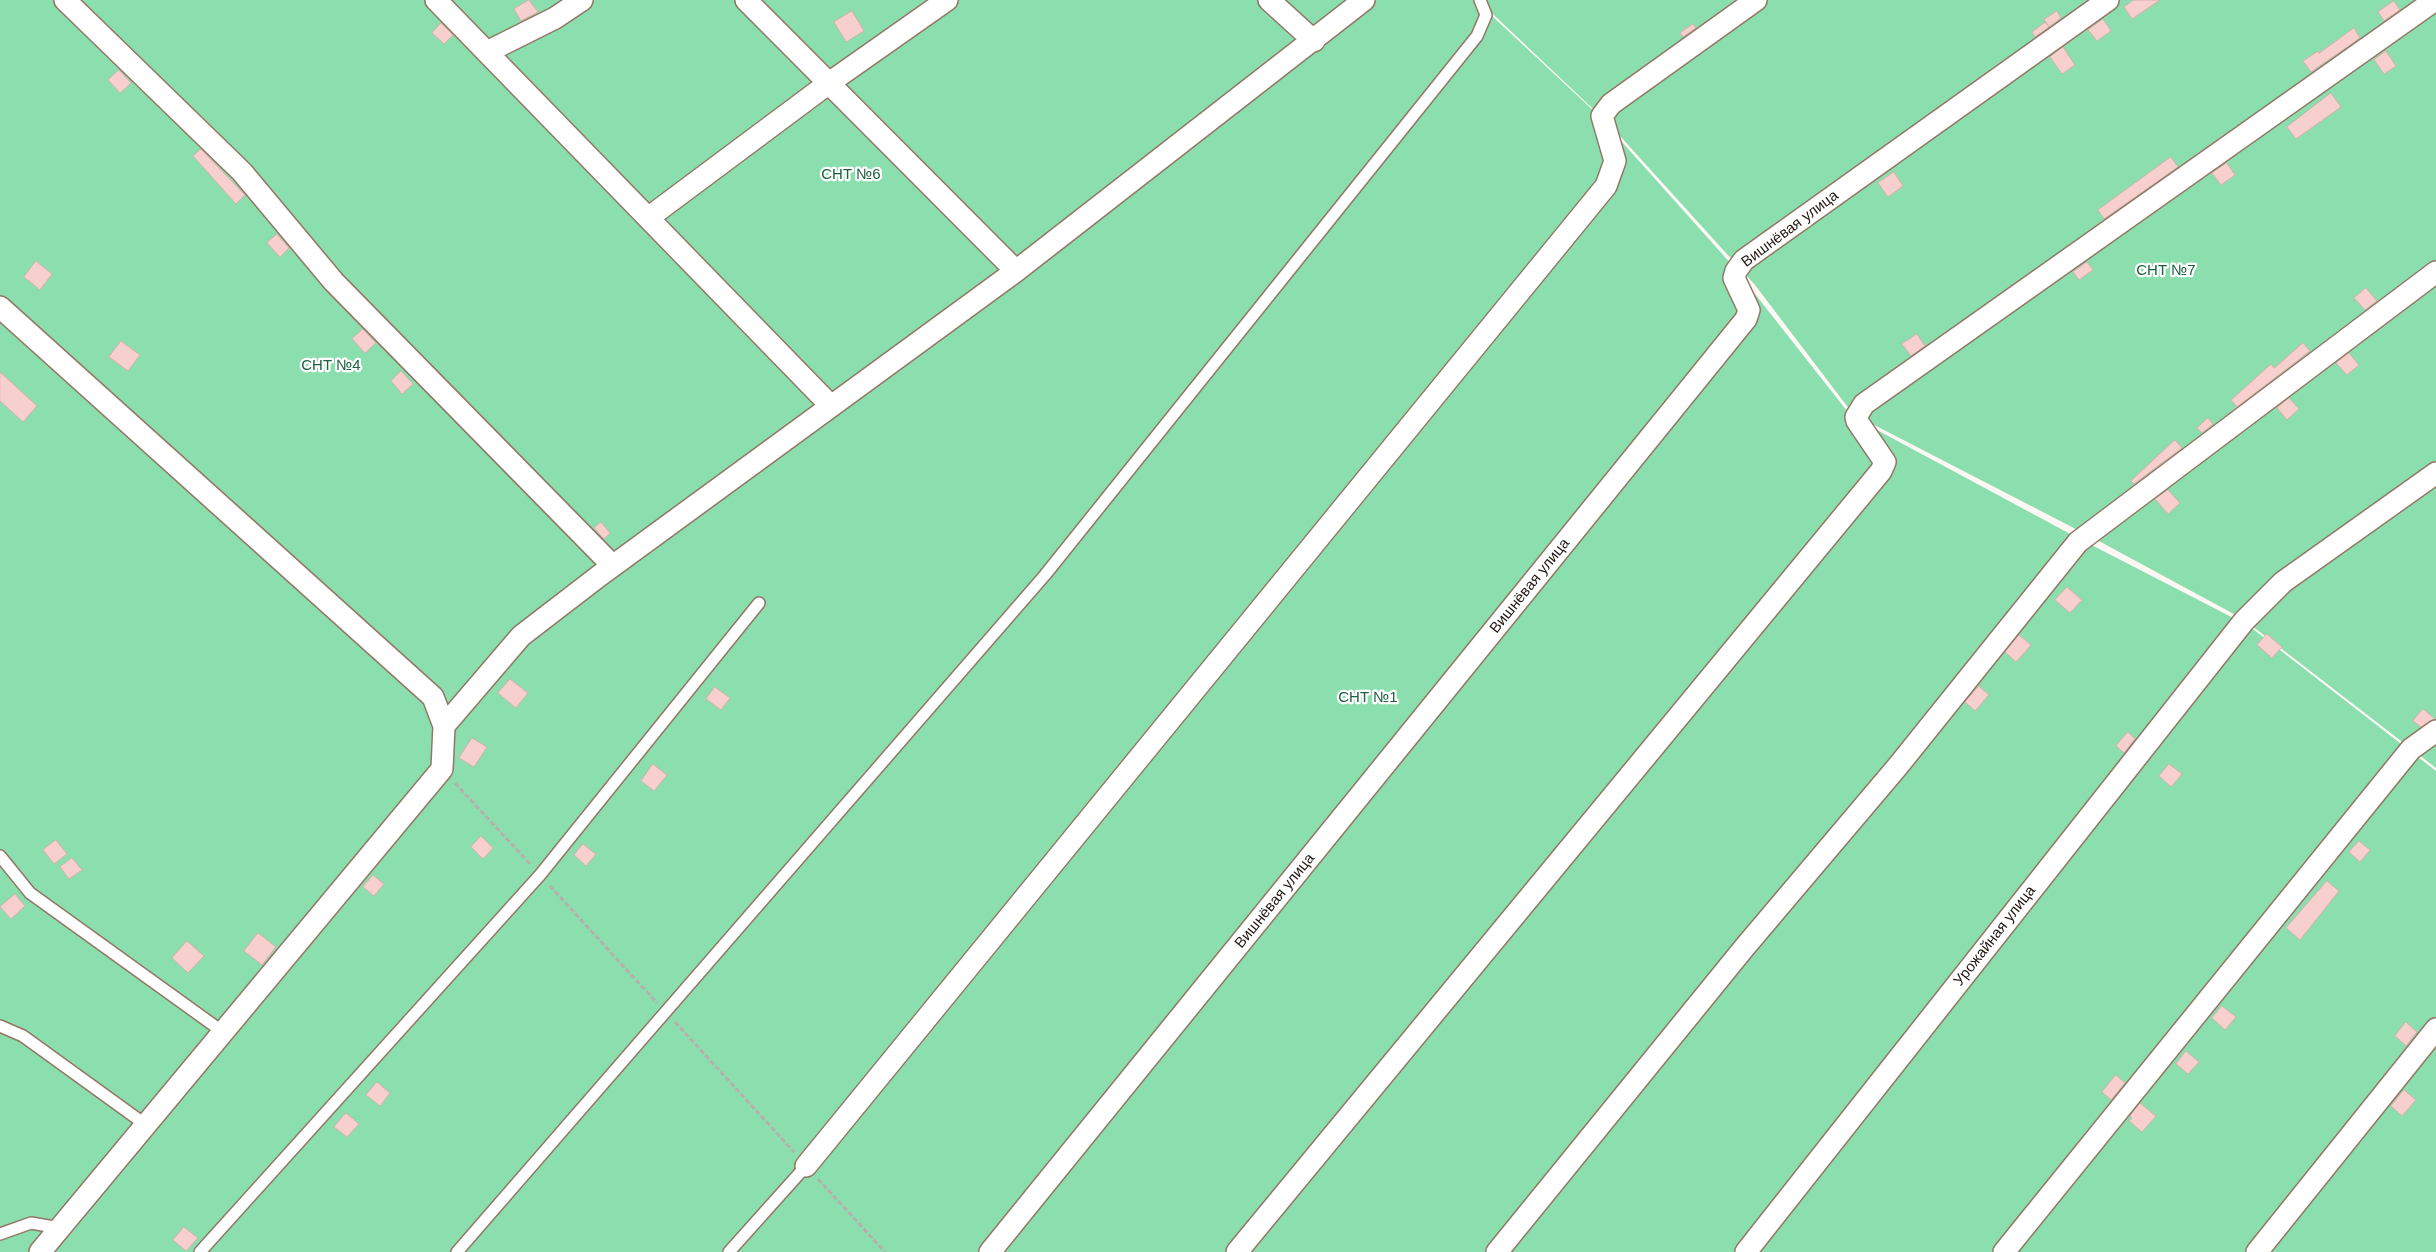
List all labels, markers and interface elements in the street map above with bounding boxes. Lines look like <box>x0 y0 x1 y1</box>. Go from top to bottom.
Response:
park label: СНТ №6 <box>821 166 881 184</box>
street label: Вишнёвая улица <box>1738 187 1842 271</box>
park label: СНТ №7 <box>2136 262 2196 280</box>
park label: СНТ №4 <box>301 357 361 375</box>
street label: Вишнёвая улица <box>1486 535 1574 637</box>
park label: СНТ №1 <box>1338 689 1398 707</box>
street label: Вишнёвая улица <box>1231 850 1319 952</box>
street label: Урожайная улица <box>1950 882 2040 990</box>

